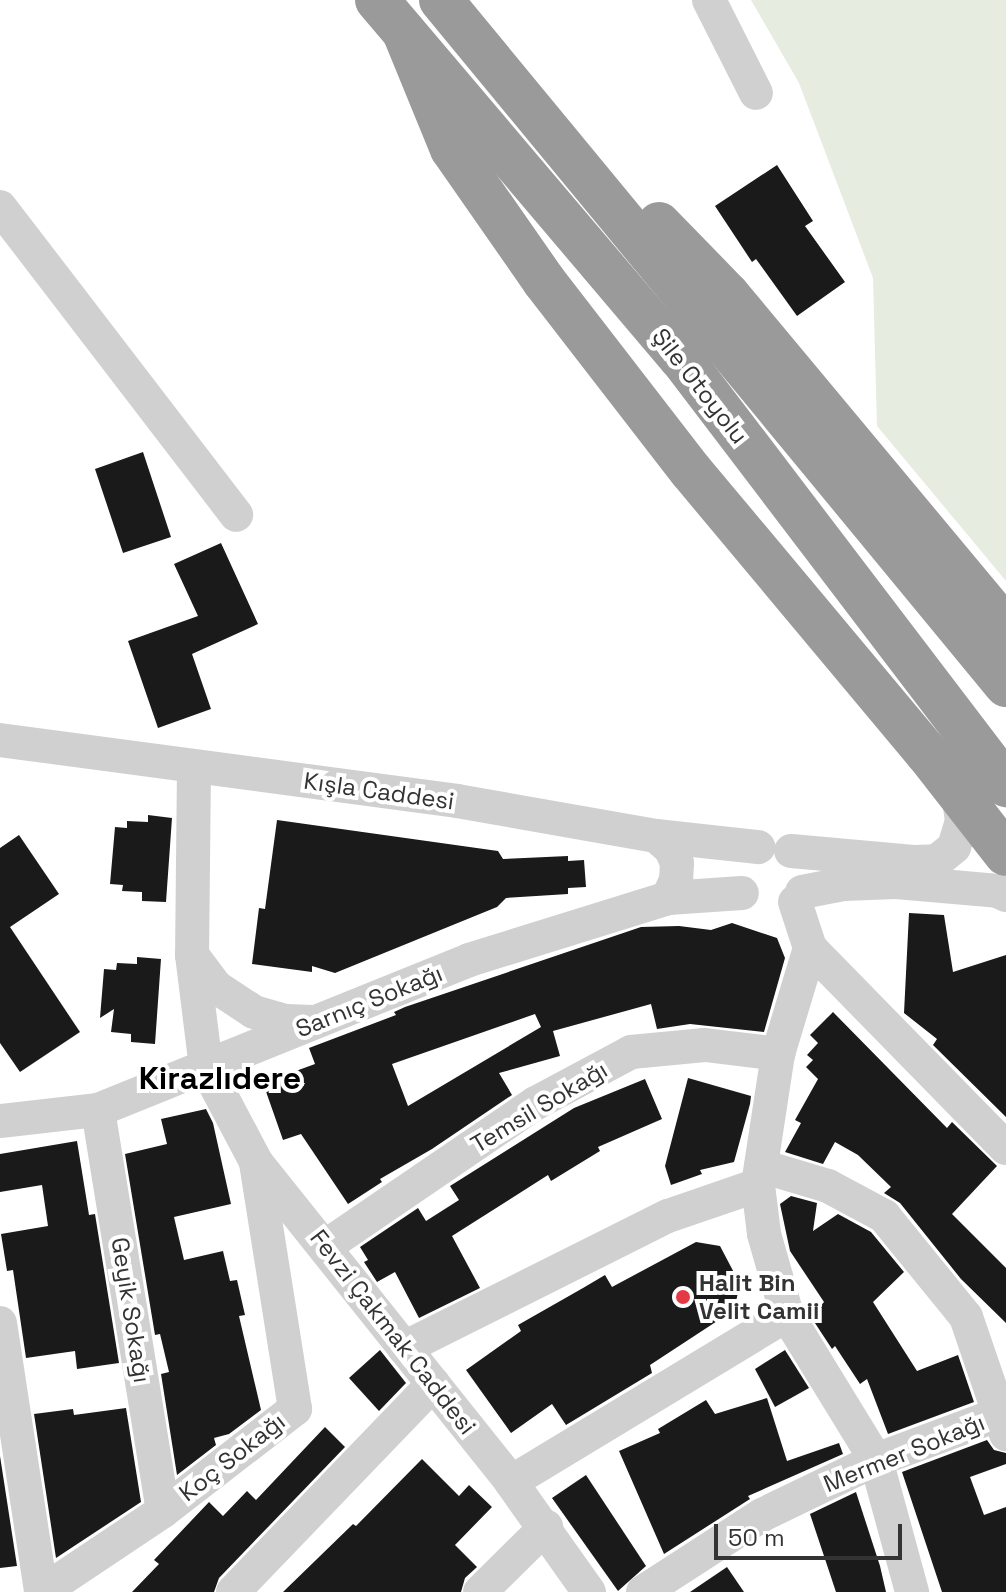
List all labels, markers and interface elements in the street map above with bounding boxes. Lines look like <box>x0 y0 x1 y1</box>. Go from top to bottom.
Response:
street label: Şile Otoyolu <box>646 323 754 449</box>
street label: Kışla Caddesi <box>302 766 456 816</box>
street label: Sarnıç Sokağı <box>291 959 447 1043</box>
street label: Temsil Sokağı <box>466 1055 612 1159</box>
district label: Kirazlıdere <box>139 1059 301 1097</box>
street label: Fevzi Çakmak Caddesi <box>304 1224 482 1440</box>
street label: Geyik Sokağı <box>105 1235 157 1385</box>
place label: Halit Bin Velit Camii <box>699 1269 819 1325</box>
marker: Halit Bin Velit Camii <box>674 1288 692 1306</box>
street label: Koç Sokağı <box>173 1407 291 1507</box>
street label: Mermer Sokağı <box>819 1408 989 1498</box>
scale bar <box>718 1508 906 1558</box>
text: 50 m <box>728 1522 785 1553</box>

